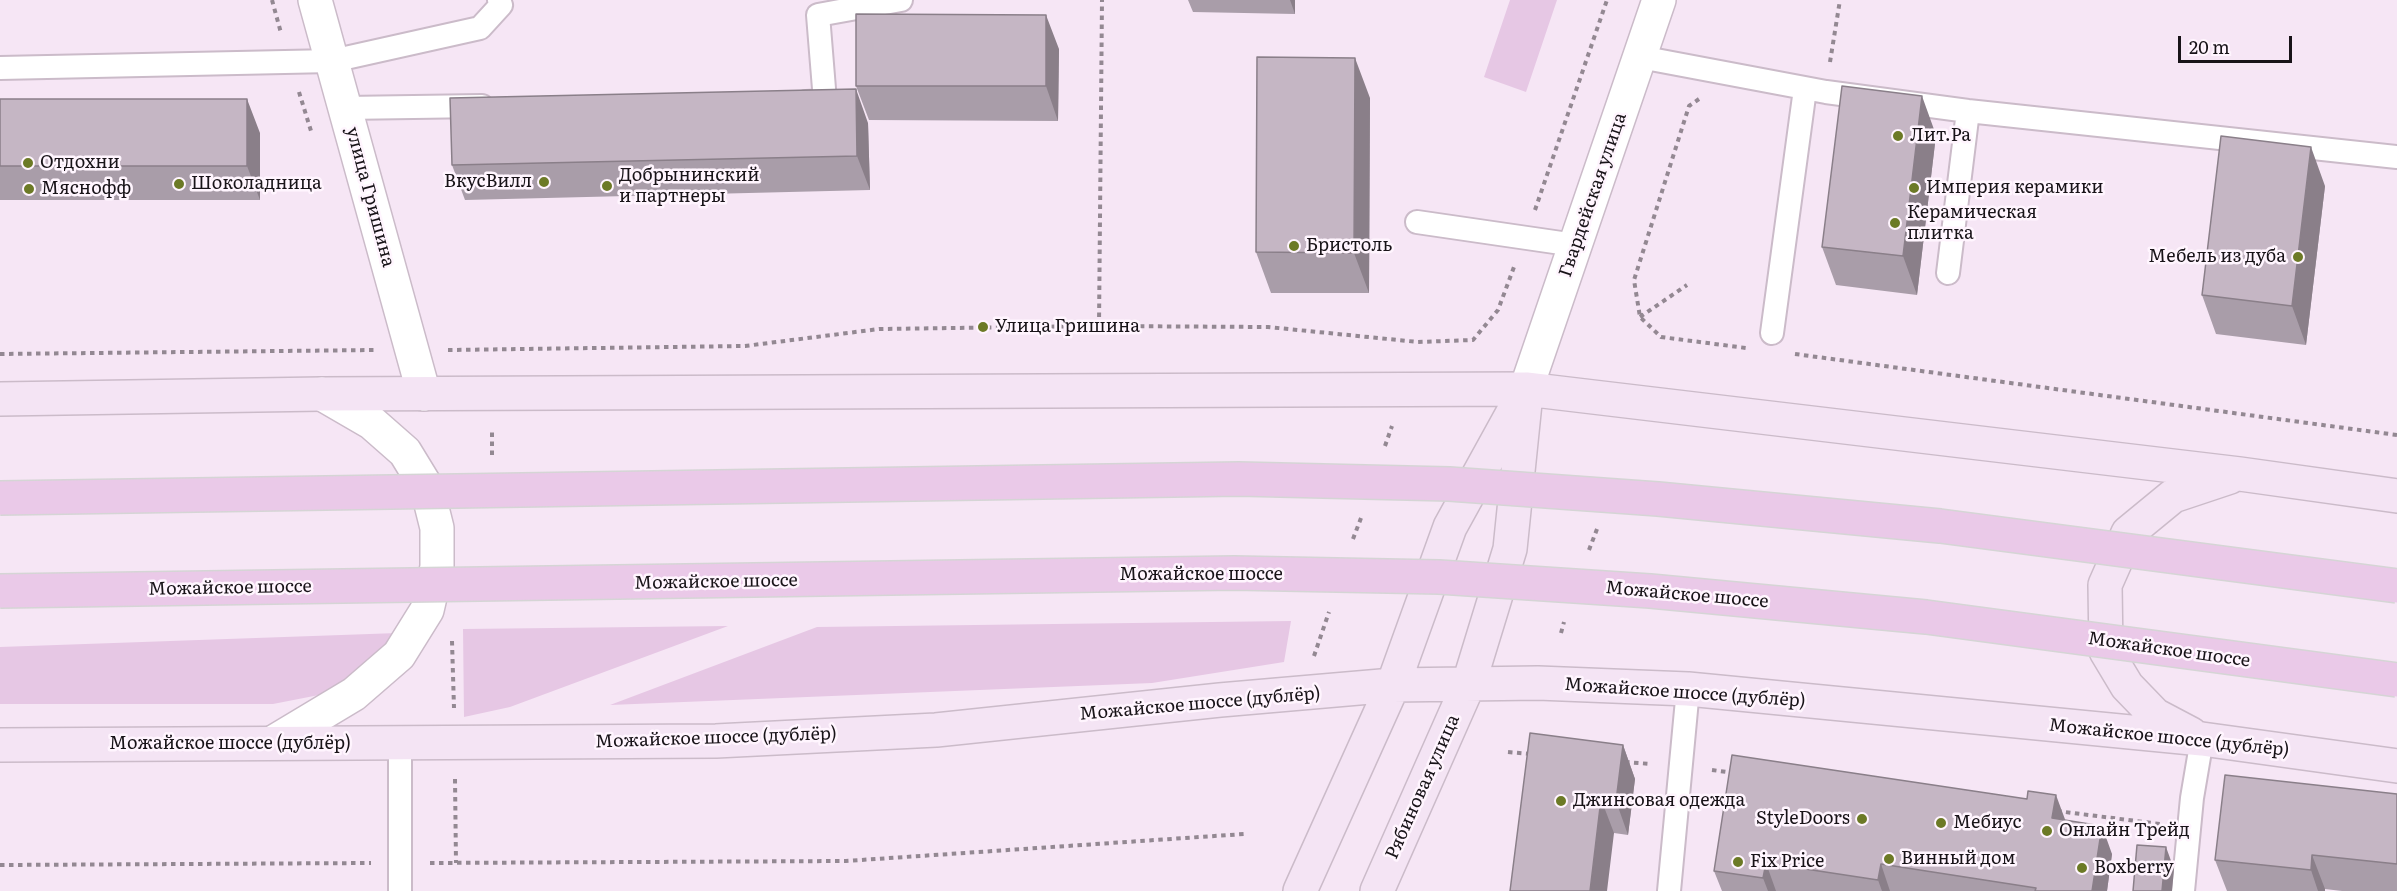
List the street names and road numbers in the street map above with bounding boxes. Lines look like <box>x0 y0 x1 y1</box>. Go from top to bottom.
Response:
street label: Гвардейская улица <box>1555 110 1631 280</box>
street label: улица Гришина <box>341 125 399 269</box>
street label: Можайское шоссе <box>1119 564 1283 586</box>
street label: Можайское шоссе <box>634 570 798 594</box>
street label: Можайское шоссе <box>148 576 312 600</box>
street label: Можайское шоссе <box>1605 577 1769 613</box>
street label: Можайское шоссе <box>2086 628 2252 672</box>
street label: Можайское шоссе (дублёр) <box>1564 674 1806 712</box>
street label: Можайское шоссе (дублёр) <box>1079 683 1321 725</box>
street label: Рябиновая улица <box>1381 711 1465 863</box>
street label: Можайское шоссе (дублёр) <box>2048 715 2290 761</box>
street label: Можайское шоссе (дублёр) <box>595 723 837 753</box>
street label: Можайское шоссе (дублёр) <box>109 733 351 755</box>

